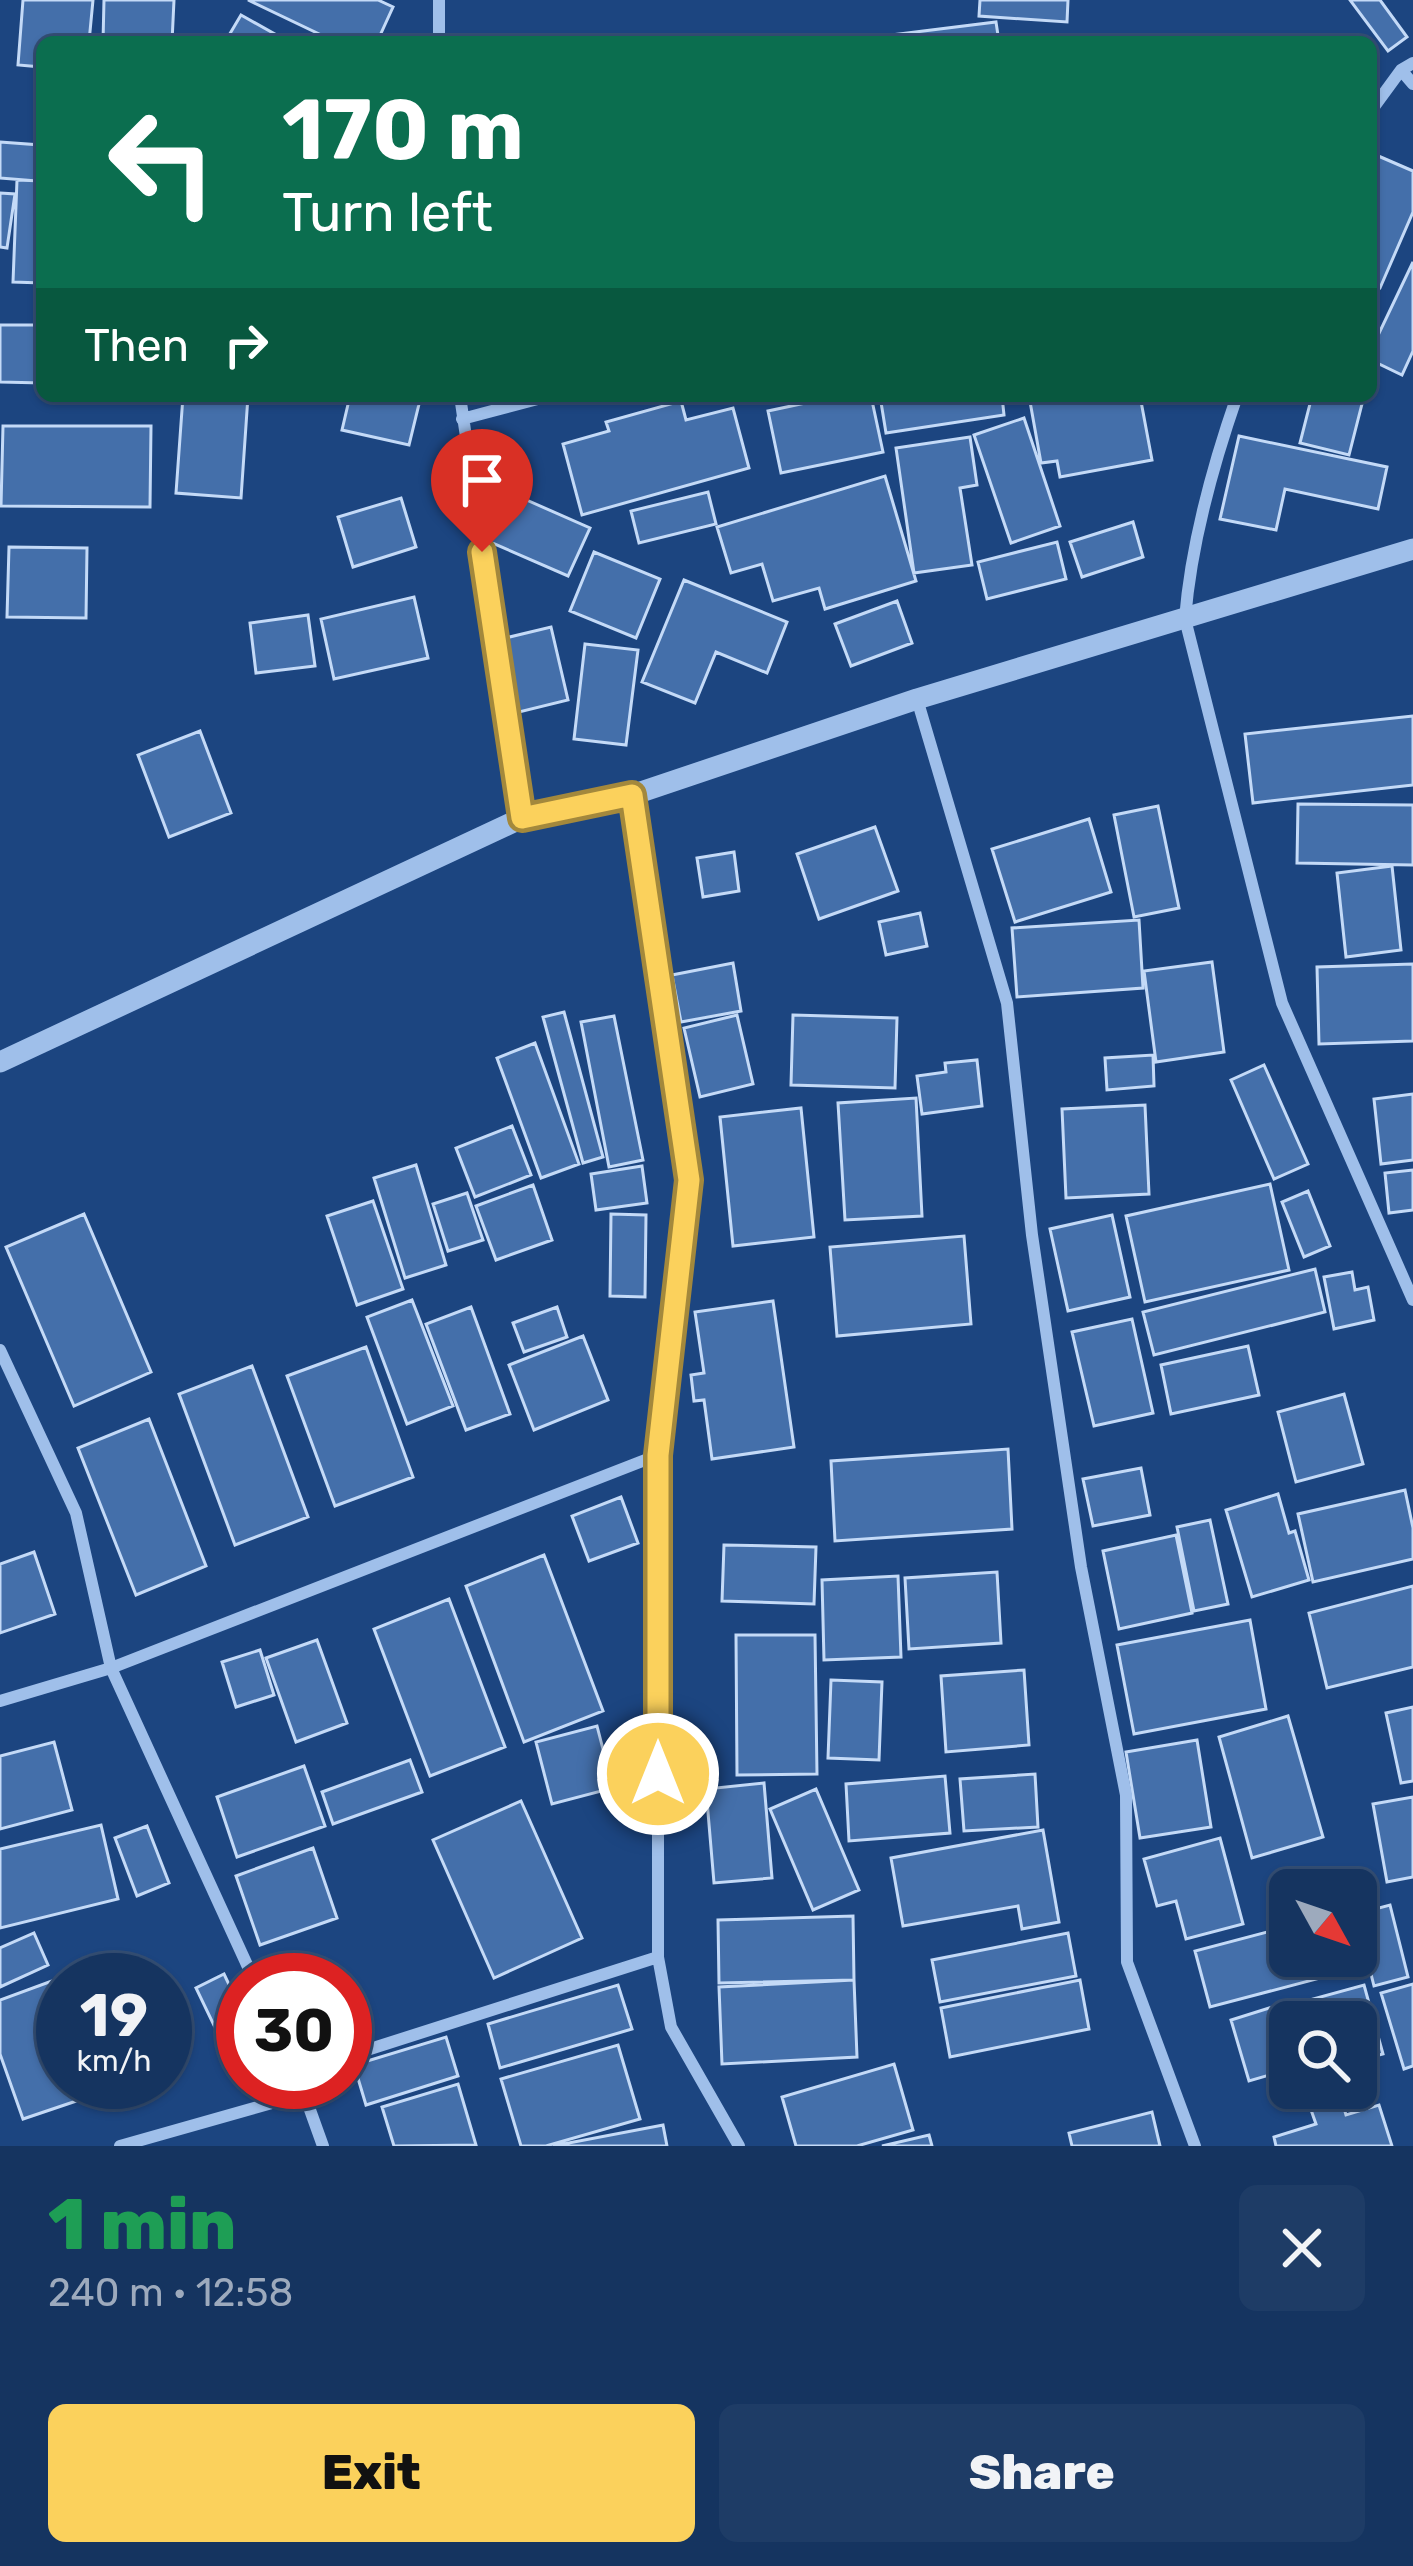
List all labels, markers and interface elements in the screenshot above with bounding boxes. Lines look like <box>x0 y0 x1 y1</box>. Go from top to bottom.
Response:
text: 170 m <box>282 80 524 180</box>
icon: left <box>84 84 240 240</box>
text: Turn left <box>282 181 493 245</box>
icon: right <box>213 312 279 378</box>
text: Then <box>84 319 189 372</box>
pin <box>431 429 533 552</box>
icon: arrive <box>449 447 515 513</box>
position arrow <box>595 1711 721 1837</box>
north arrow <box>1269 1869 1377 1977</box>
map controls <box>1269 1869 1377 2109</box>
speed limit sign: 30 <box>216 1953 372 2109</box>
text: 19 <box>80 1980 148 2051</box>
button: search <box>1269 2001 1377 2109</box>
text: km/h <box>77 2043 151 2079</box>
text: 1 min <box>48 2182 236 2267</box>
button: close <box>1239 2185 1365 2311</box>
text: 240 m · 12:58 <box>48 2270 293 2316</box>
button: Exit <box>48 2404 695 2542</box>
button: Share <box>719 2404 1365 2542</box>

